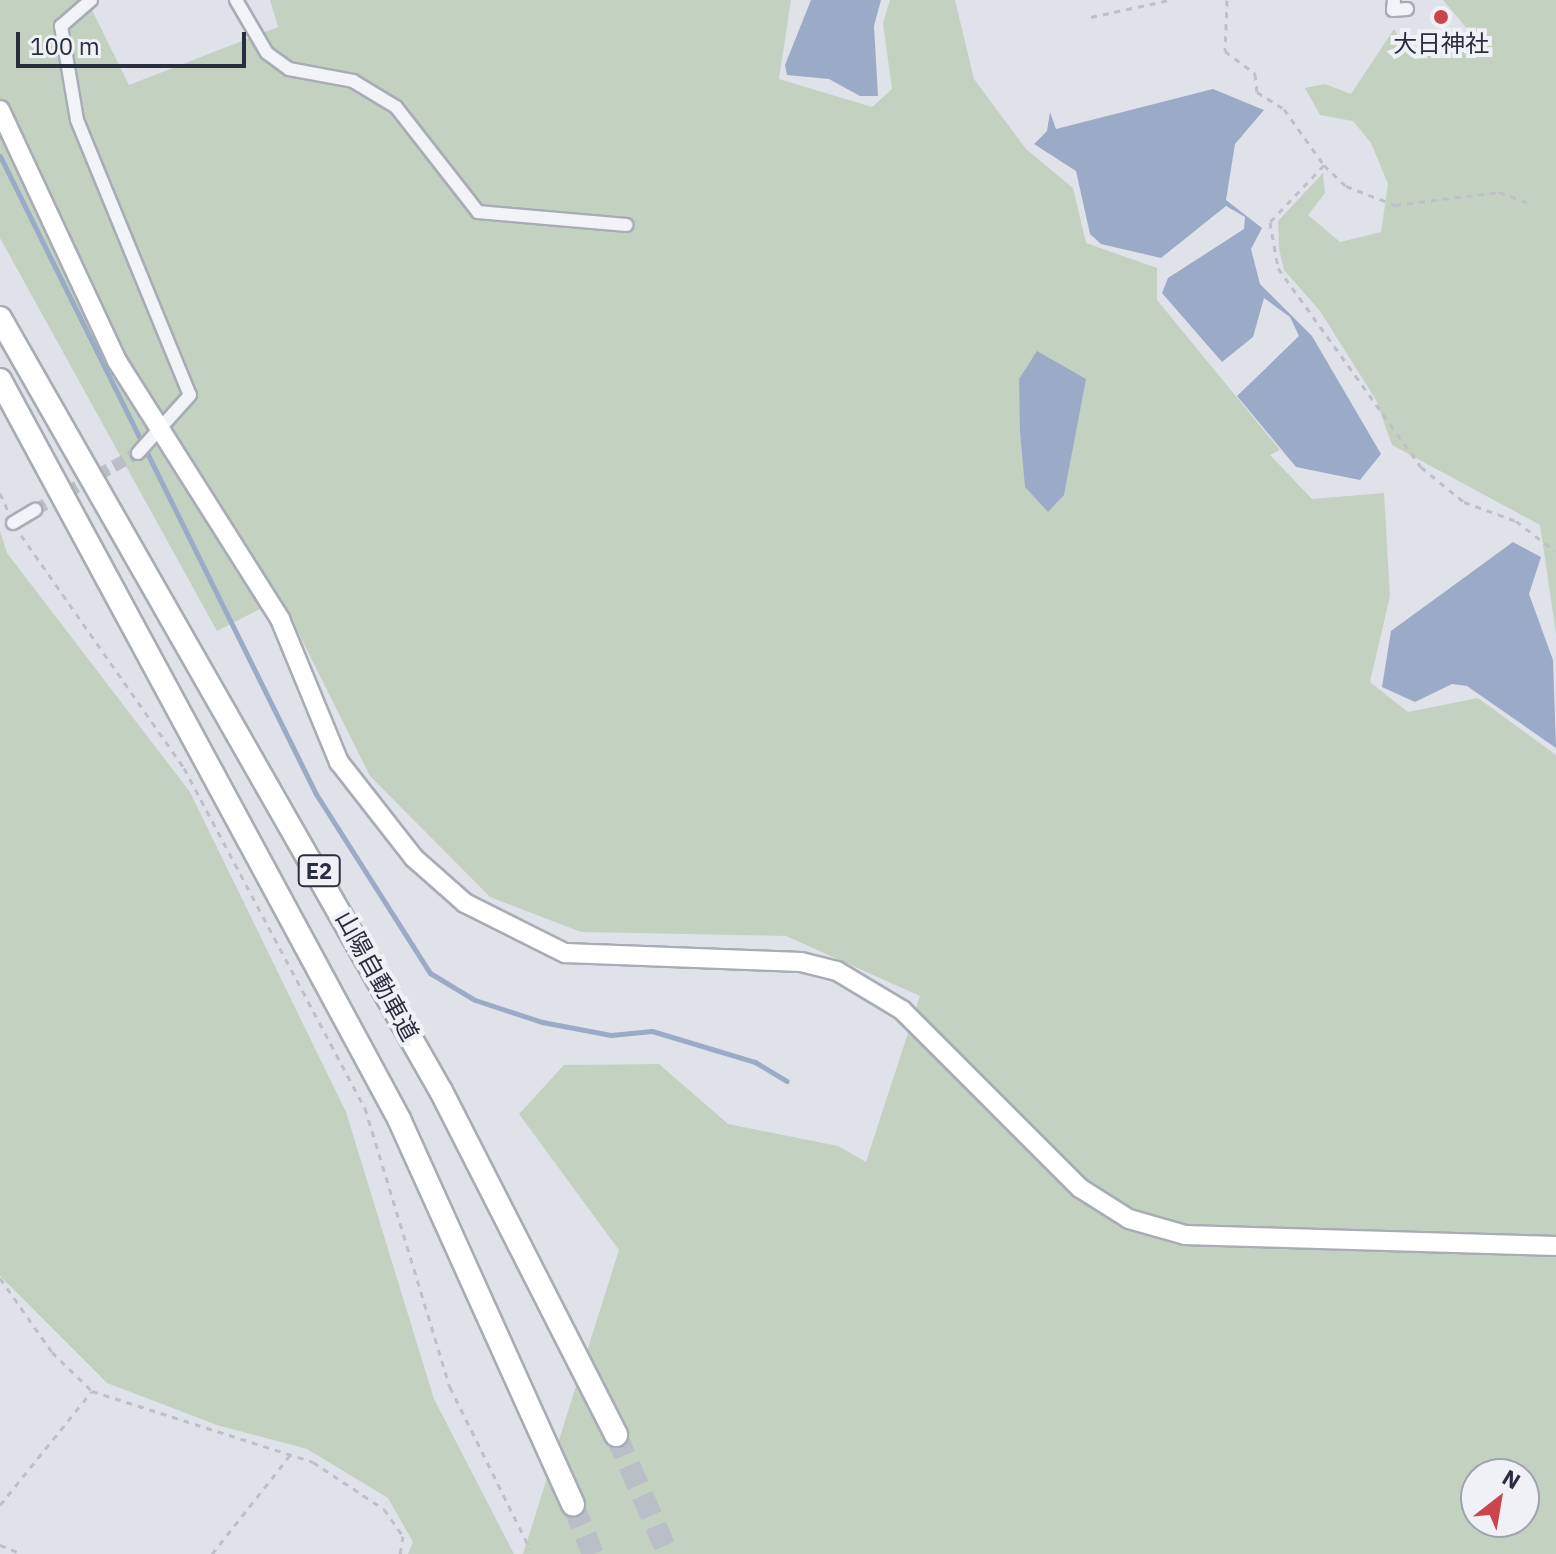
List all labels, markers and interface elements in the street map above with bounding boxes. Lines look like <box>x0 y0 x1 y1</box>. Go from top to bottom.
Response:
marker: 大日神社 <box>1432 8 1450 26</box>
scale bar <box>20 16 250 66</box>
text: 100 m <box>30 30 100 62</box>
place label: 大日神社 <box>1393 30 1489 58</box>
road number: E2 <box>297 853 341 889</box>
street label: 山陽自動車道 <box>329 906 425 1046</box>
north arrow <box>1460 1458 1540 1538</box>
text: N <box>1497 1462 1526 1495</box>

